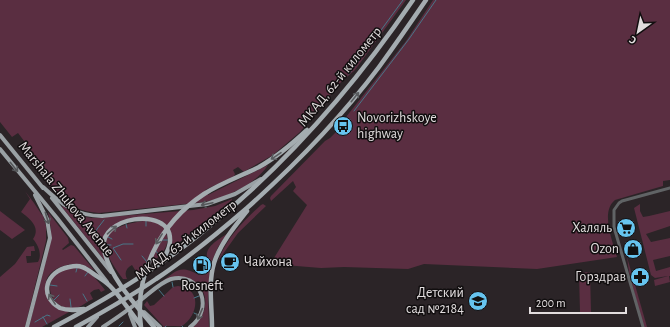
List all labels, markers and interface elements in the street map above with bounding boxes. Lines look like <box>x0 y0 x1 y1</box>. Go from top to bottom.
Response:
north arrow <box>618 12 658 52</box>
street label: МКАД, 62-й километр <box>296 25 384 129</box>
text: С <box>627 34 638 46</box>
one-way arrow <box>350 92 359 103</box>
place label: Novorizhskoye highway <box>357 111 437 141</box>
bus stop icon: Novorizhskoye highway <box>332 115 354 137</box>
street label: Marshala Zhukova Avenue <box>16 139 116 259</box>
one-way arrow <box>270 152 281 160</box>
one-way arrow <box>10 161 19 172</box>
street label: МКАД, 63-й километр <box>133 197 239 283</box>
one-way arrow <box>200 200 213 208</box>
one-way arrow <box>44 212 51 225</box>
supermarket icon: Халяль <box>615 217 637 239</box>
place label: Халяль <box>572 221 612 235</box>
one-way arrow <box>107 225 117 234</box>
one-way arrow <box>155 234 164 245</box>
shop icon: Ozon <box>622 238 644 260</box>
place label: Ozon <box>591 242 619 256</box>
cafe icon: Чайхона <box>219 251 241 273</box>
fuel station icon: Rosneft <box>191 254 213 276</box>
place label: Чайхона <box>244 255 293 269</box>
pharmacy icon: Горздрав <box>629 266 651 288</box>
place label: Горздрав <box>575 270 626 284</box>
place label: Rosneft <box>181 279 223 293</box>
place label: Детский сад №2184 <box>406 286 464 316</box>
scale bar <box>530 289 626 315</box>
school or university icon: Детский сад №2184 <box>467 290 489 312</box>
one-way arrow <box>47 293 56 304</box>
text: 200 m <box>536 297 566 309</box>
one-way arrow <box>196 308 203 320</box>

